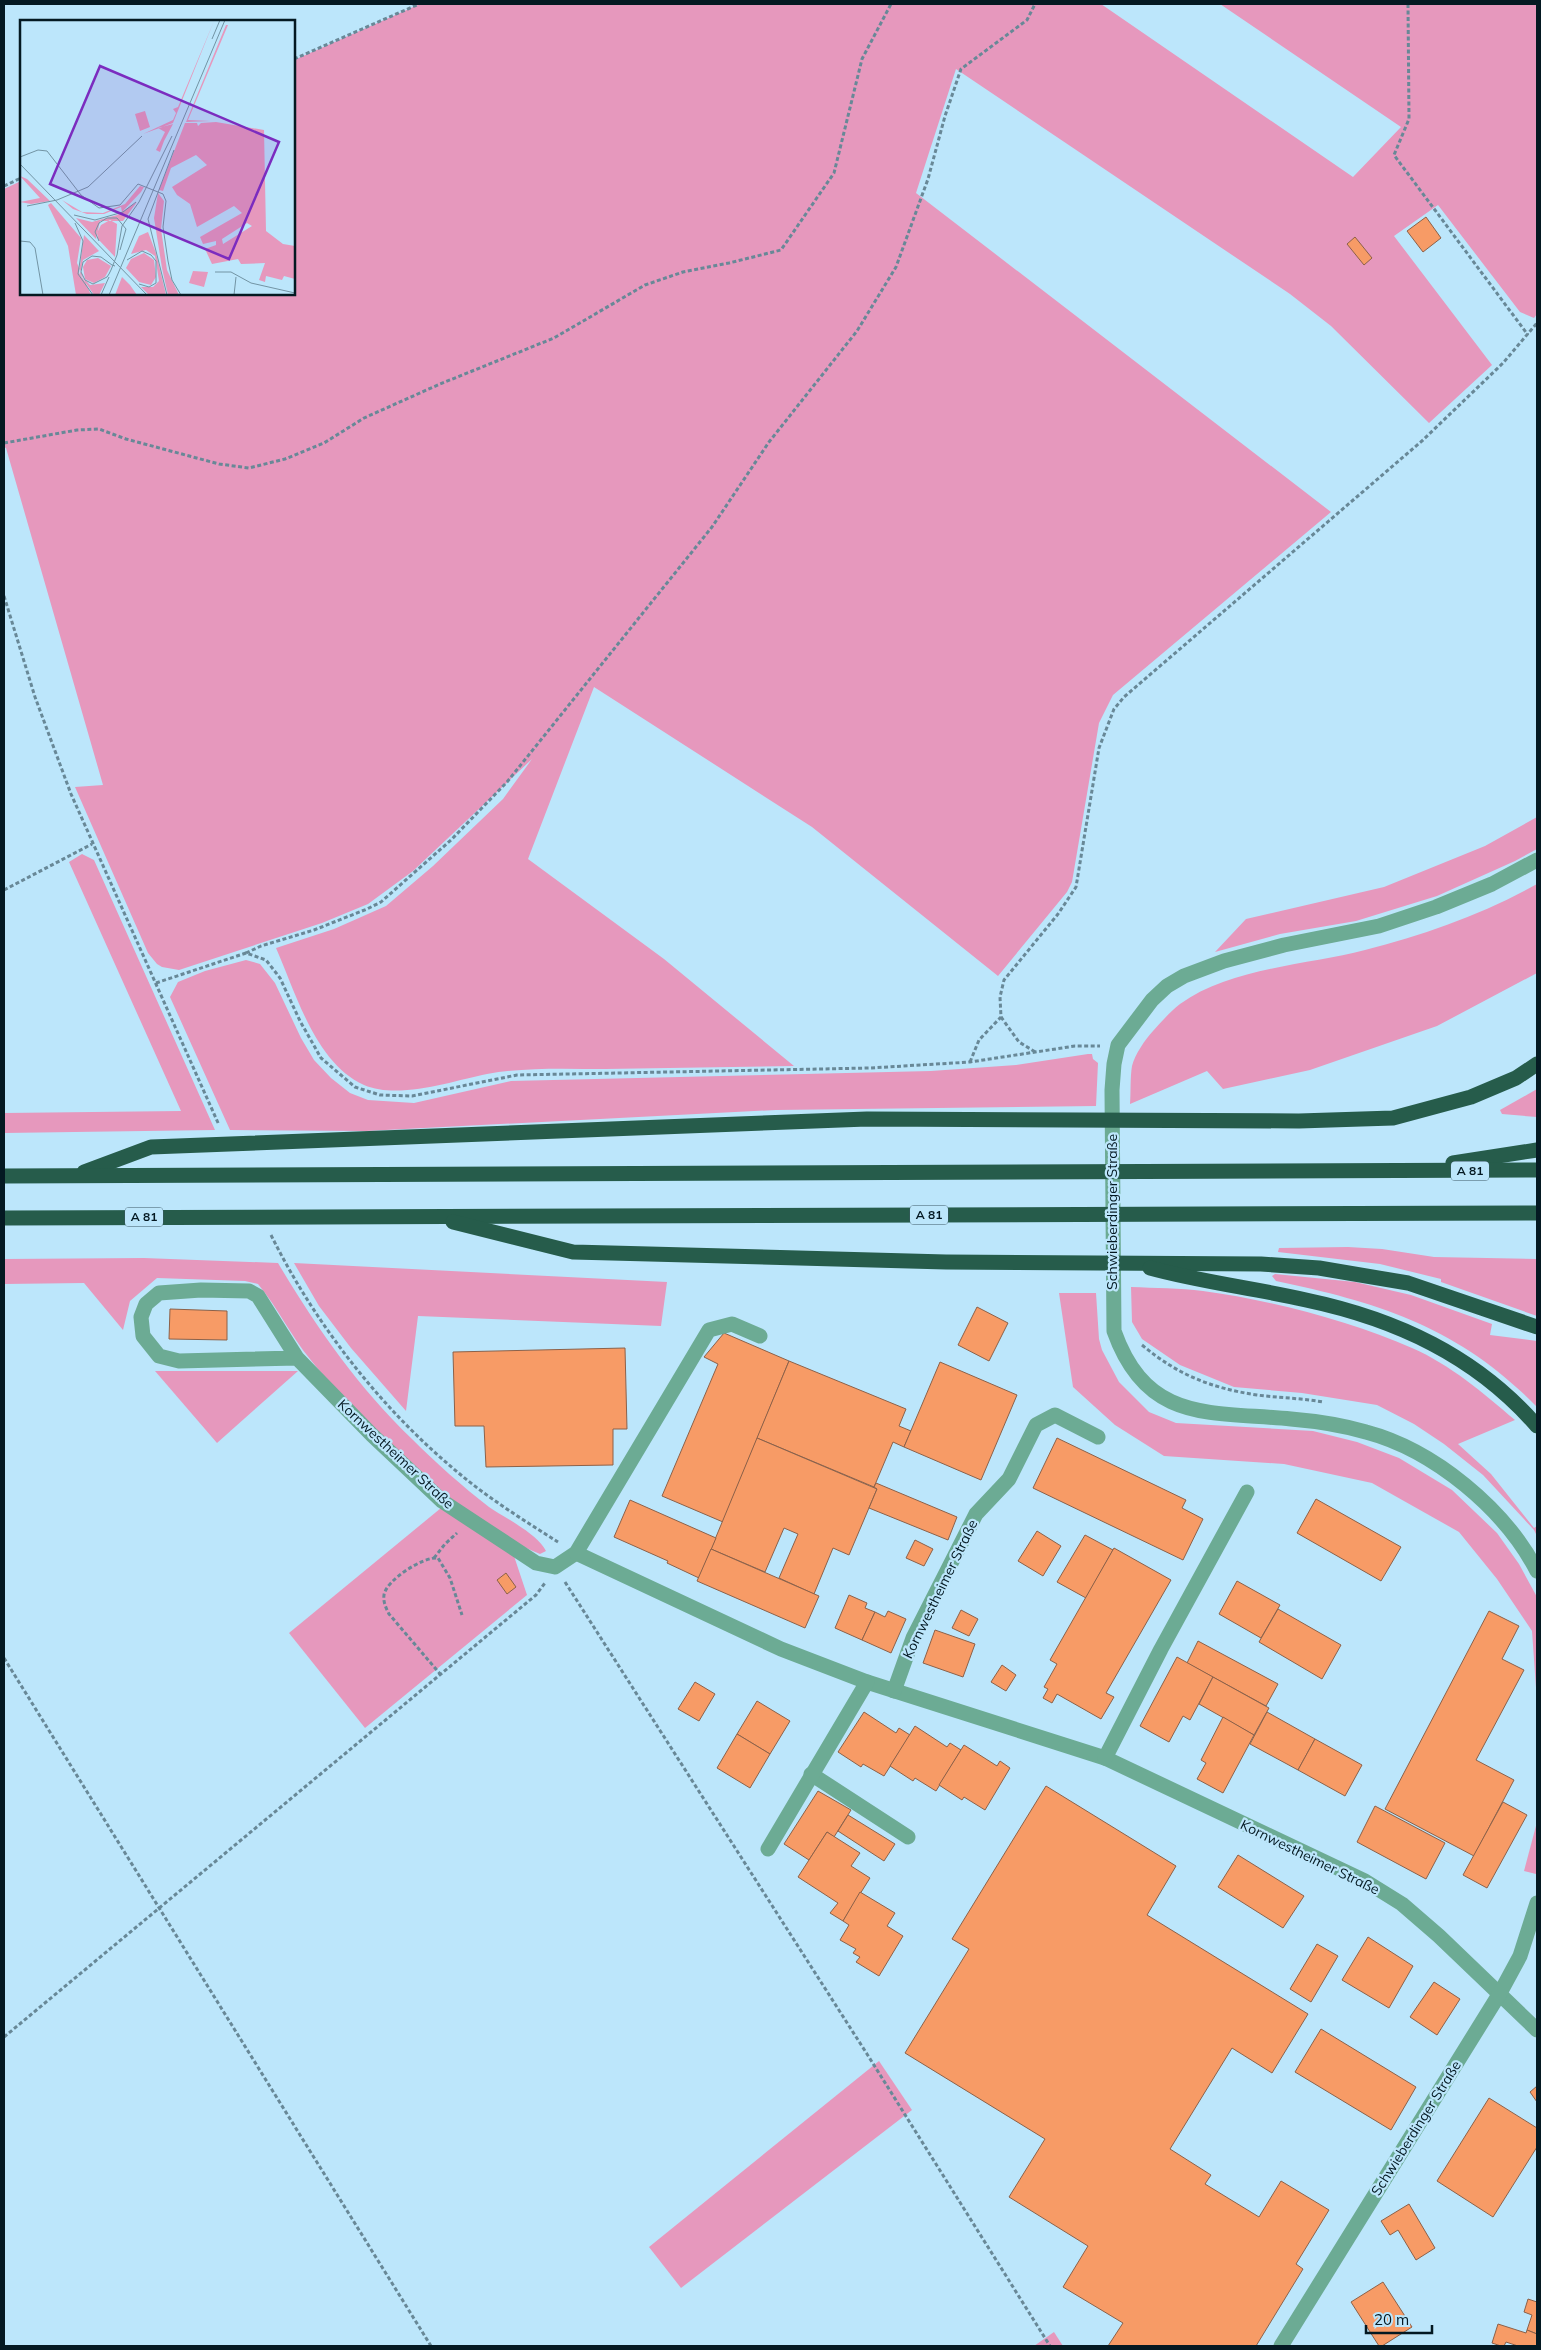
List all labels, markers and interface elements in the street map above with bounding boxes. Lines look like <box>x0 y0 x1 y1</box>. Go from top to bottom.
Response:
inset map <box>20 20 295 295</box>
street label: Schwieberdinger Straße <box>1103 1134 1121 1290</box>
road number: A 81 <box>1451 1162 1489 1180</box>
road number: A 81 <box>910 1206 948 1224</box>
road number: A 81 <box>125 1208 163 1226</box>
street label: Kornwestheimer Straße <box>334 1395 458 1513</box>
street label: Kornwestheimer Straße <box>898 1516 982 1662</box>
street label: Kornwestheimer Straße <box>1237 1815 1383 1899</box>
street label: Schwieberdinger Straße <box>1367 2057 1465 2199</box>
scale bar <box>1366 2302 1432 2334</box>
text: 20 m <box>1374 2310 1409 2329</box>

